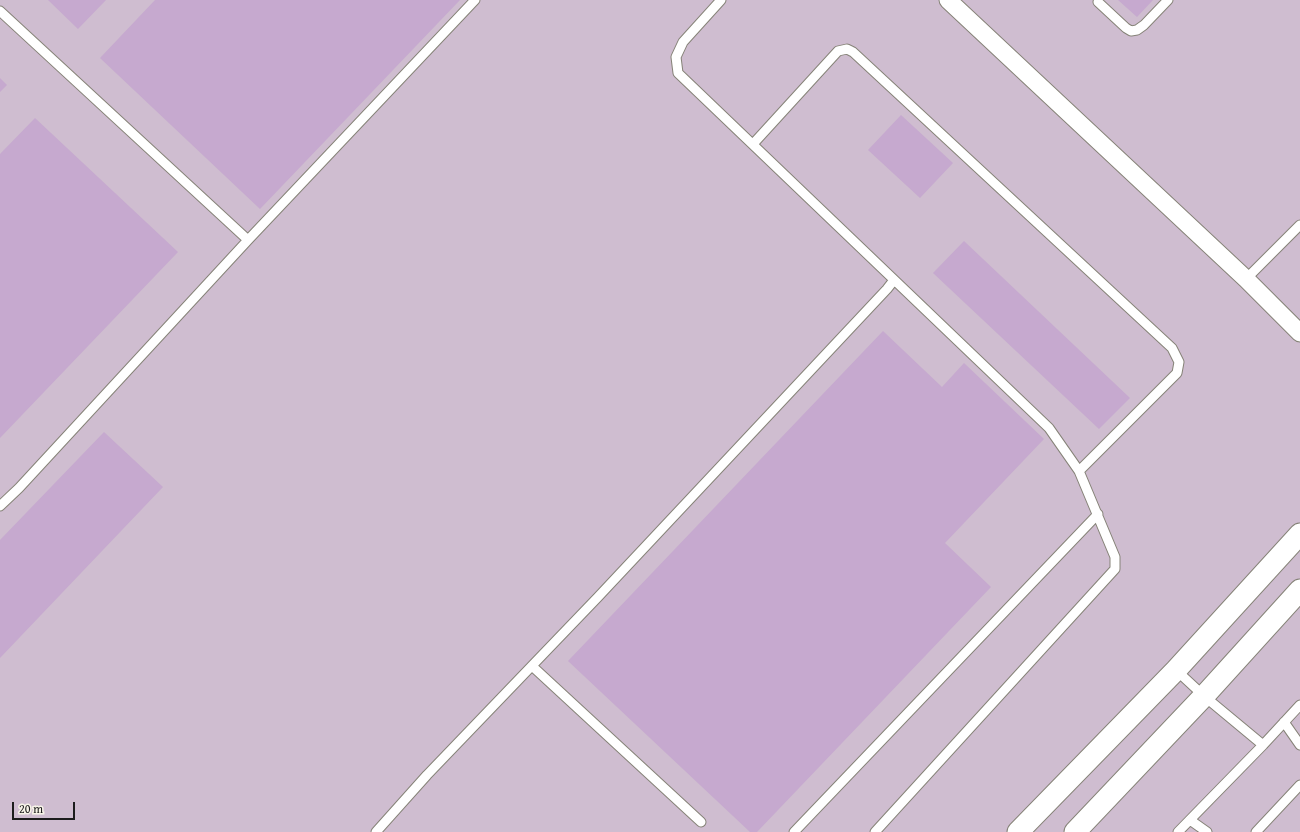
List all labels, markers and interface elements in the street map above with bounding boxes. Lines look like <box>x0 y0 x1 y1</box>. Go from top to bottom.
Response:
scale bar <box>14 794 77 820</box>
text: 20 m <box>19 800 43 817</box>

